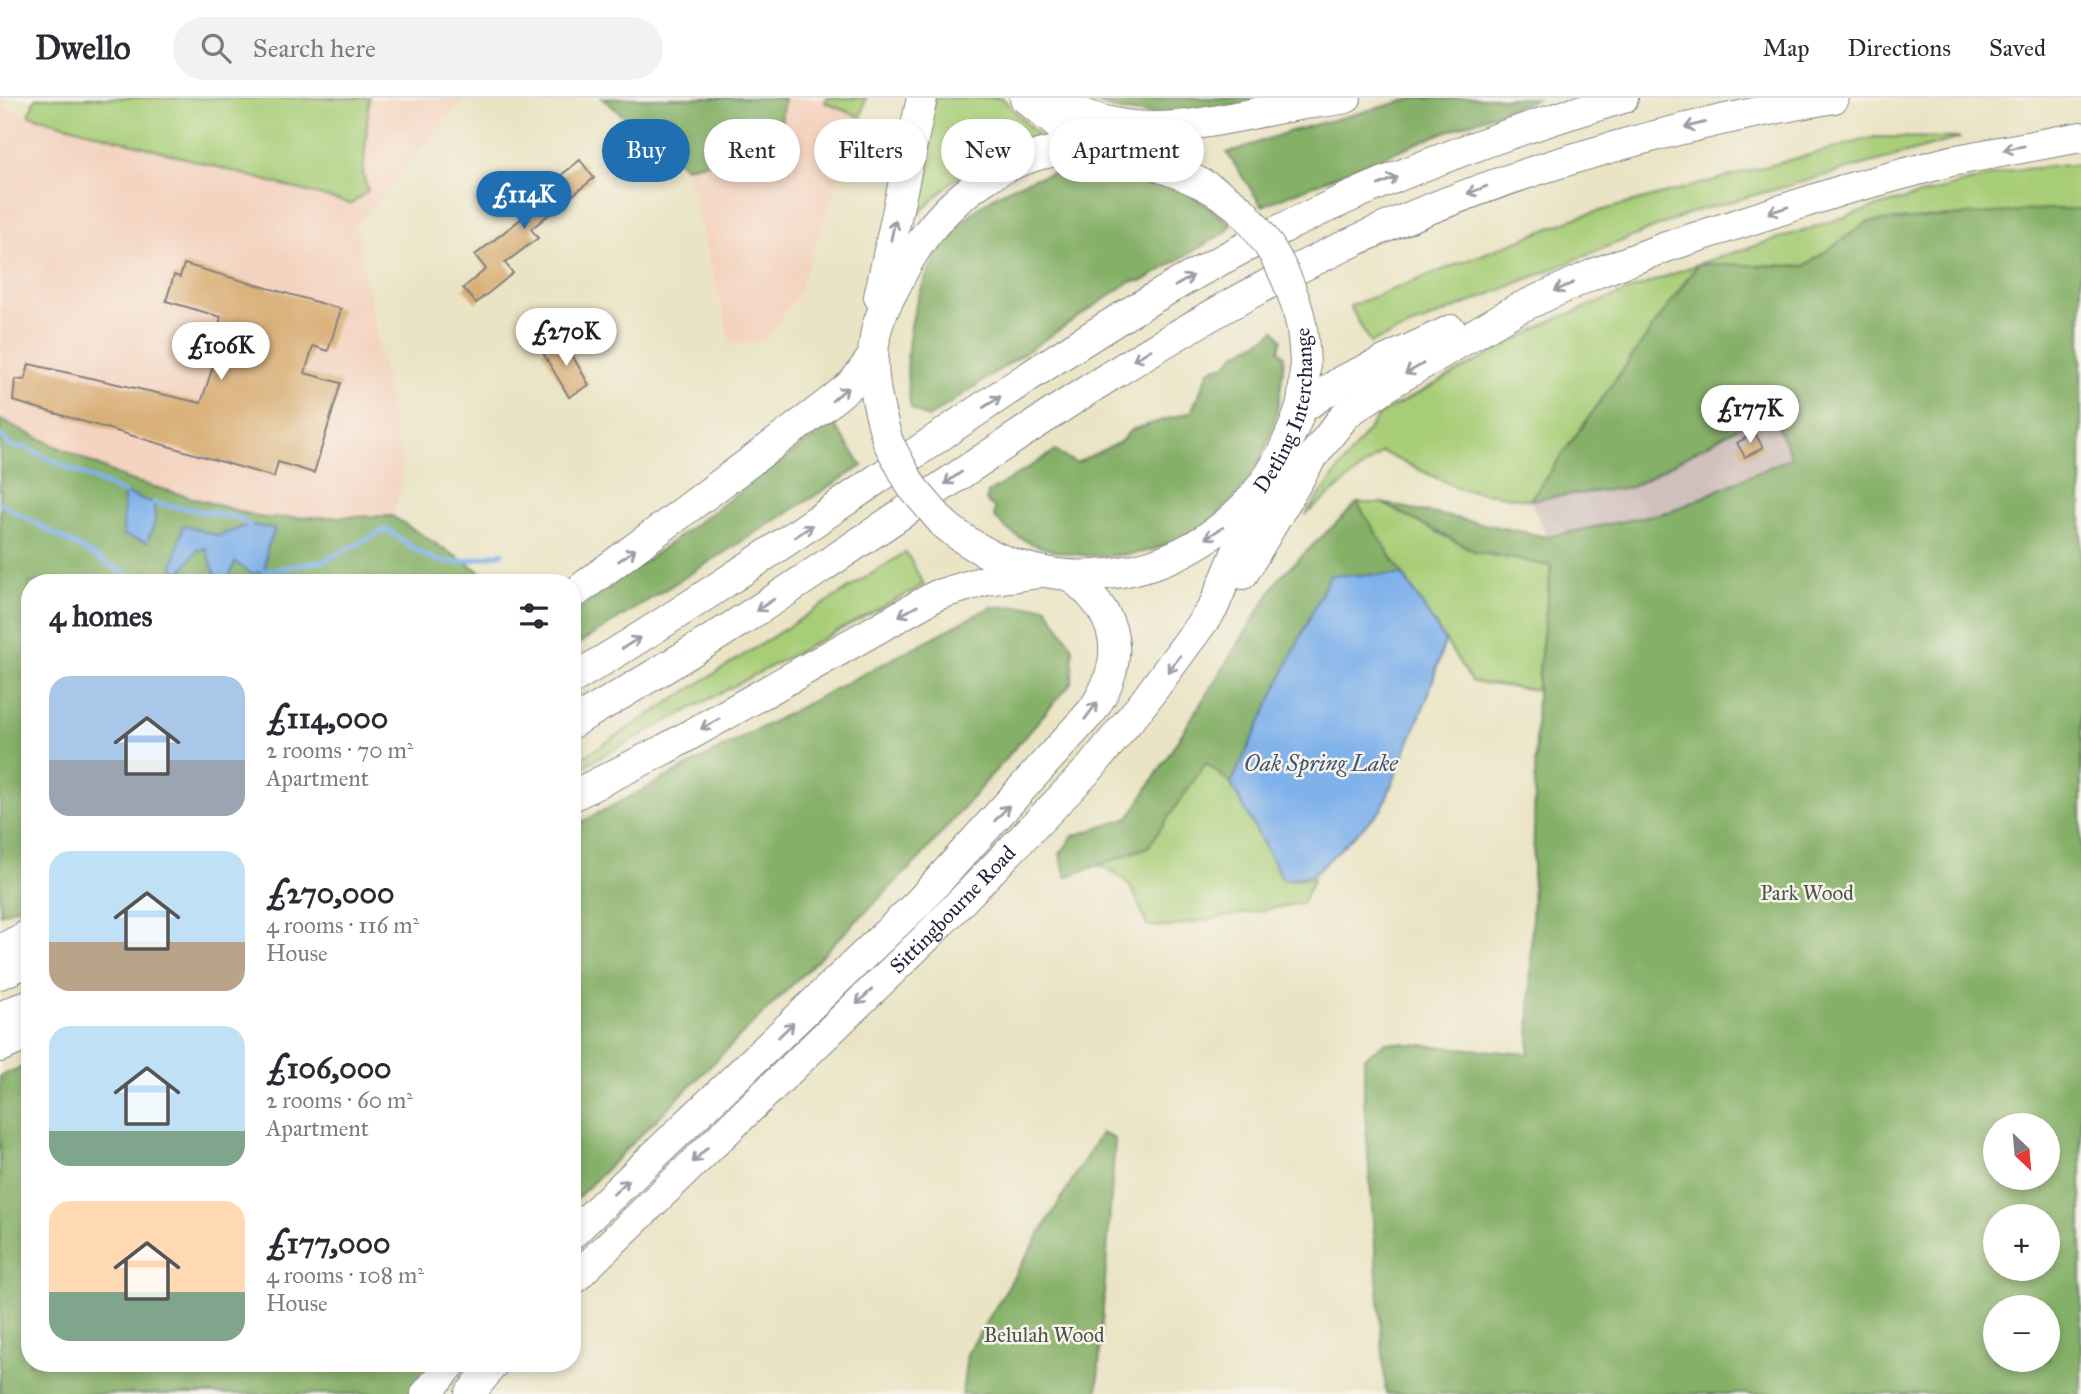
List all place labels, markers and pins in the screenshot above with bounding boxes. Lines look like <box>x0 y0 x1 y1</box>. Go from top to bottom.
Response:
pin: £114K <box>475 172 573 231</box>
pin: £270K <box>517 308 615 368</box>
pin: £106K <box>172 322 270 382</box>
pin: £177K <box>1701 386 1799 445</box>

